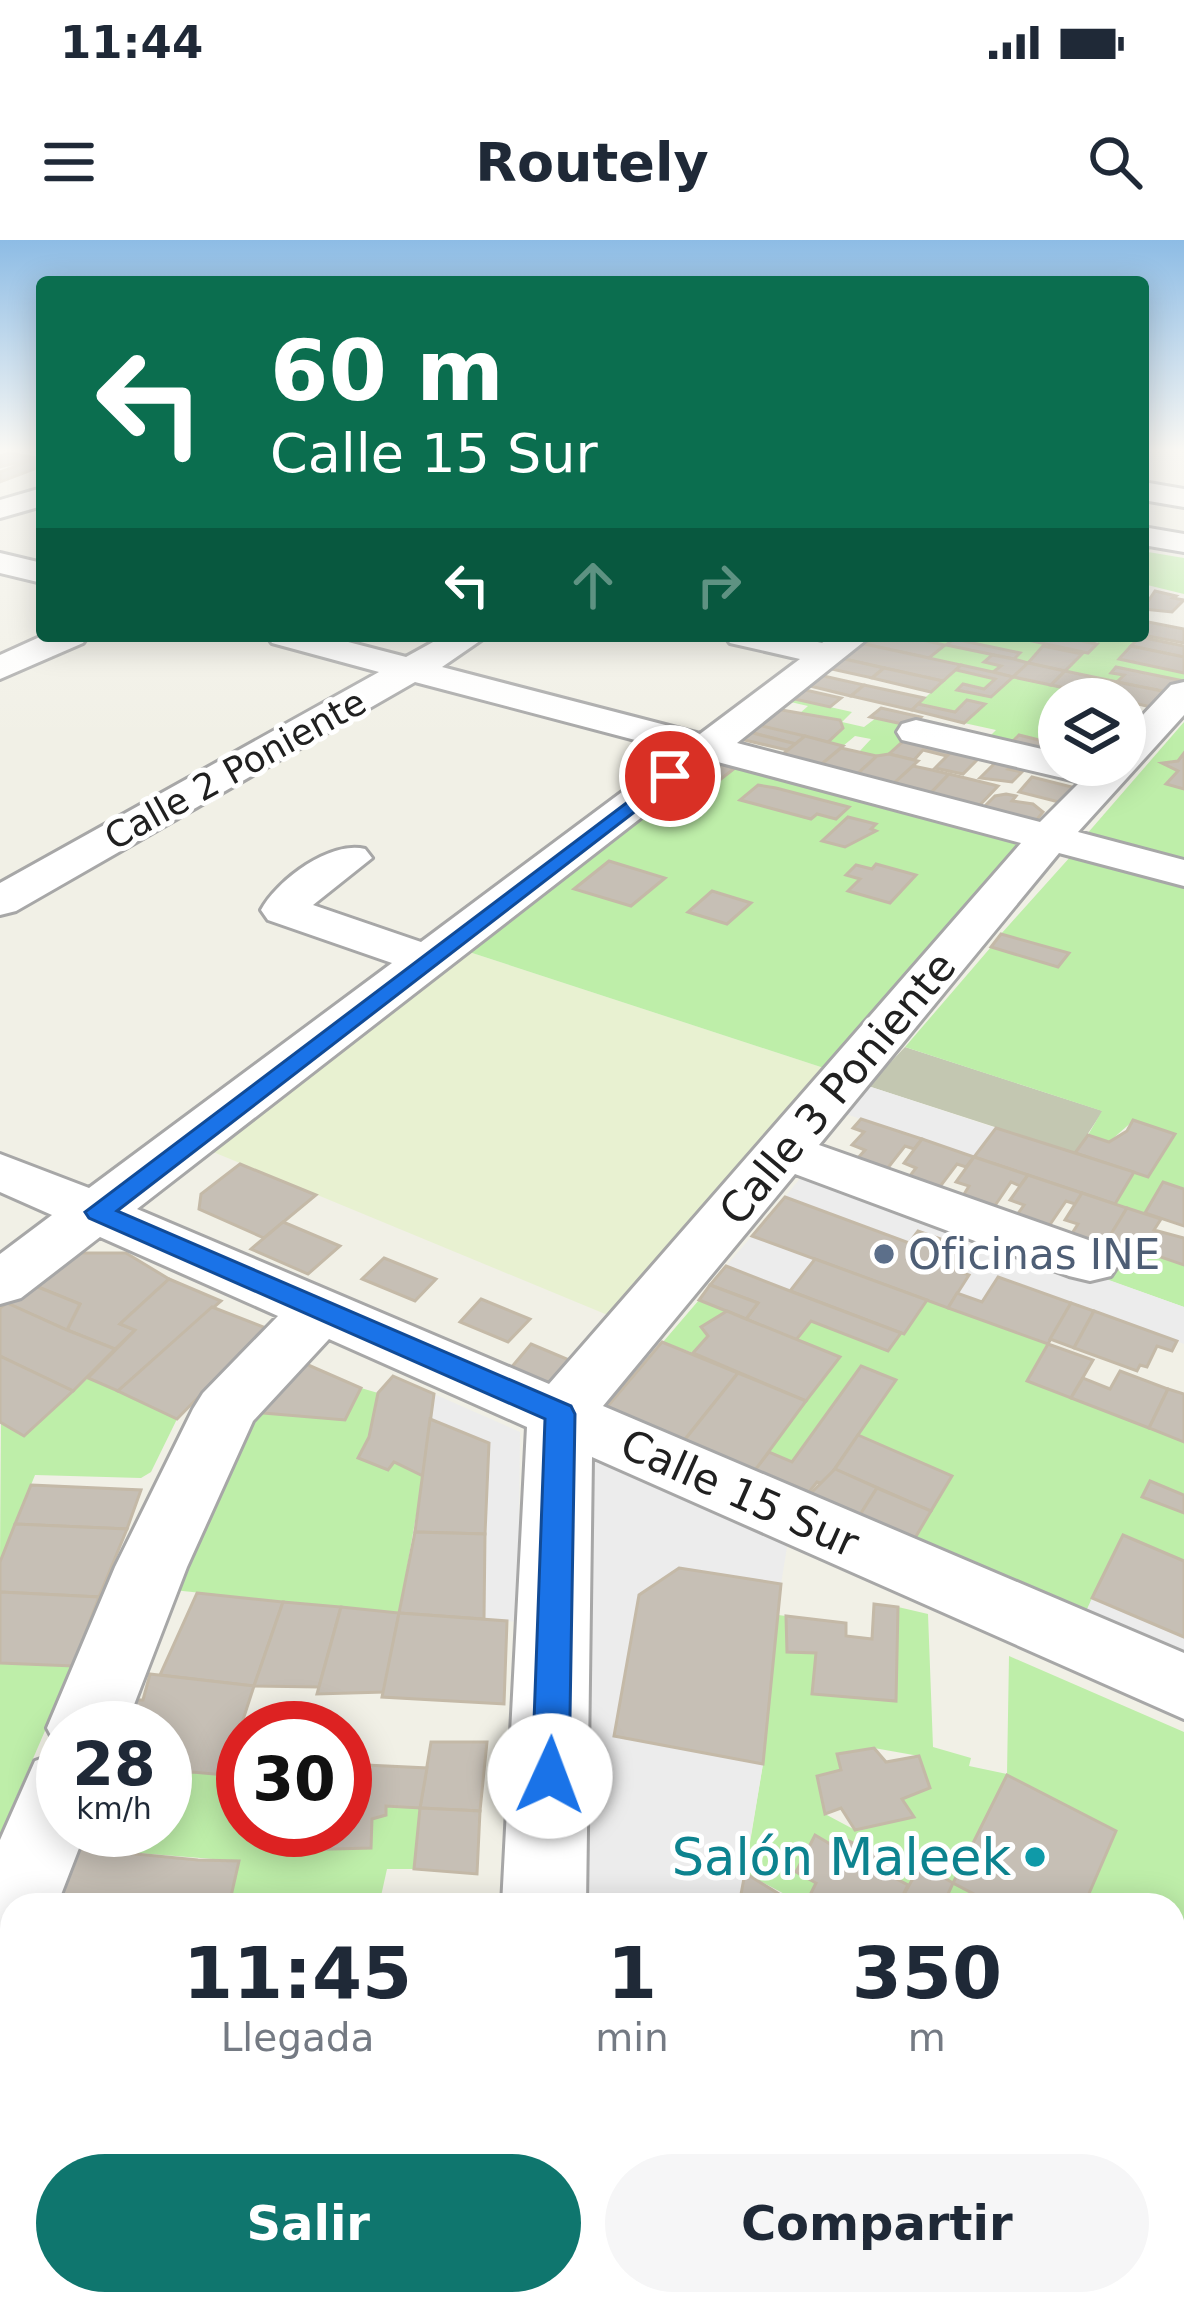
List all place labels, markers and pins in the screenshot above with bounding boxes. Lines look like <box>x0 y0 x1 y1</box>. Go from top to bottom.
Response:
pin <box>619 725 721 827</box>
place label: Oficinas INE <box>908 1230 1160 1279</box>
marker: Oficinas INE <box>871 1241 897 1267</box>
place label: Salón Maleek <box>672 1828 1011 1887</box>
marker: Salón Maleek <box>1022 1844 1048 1870</box>

